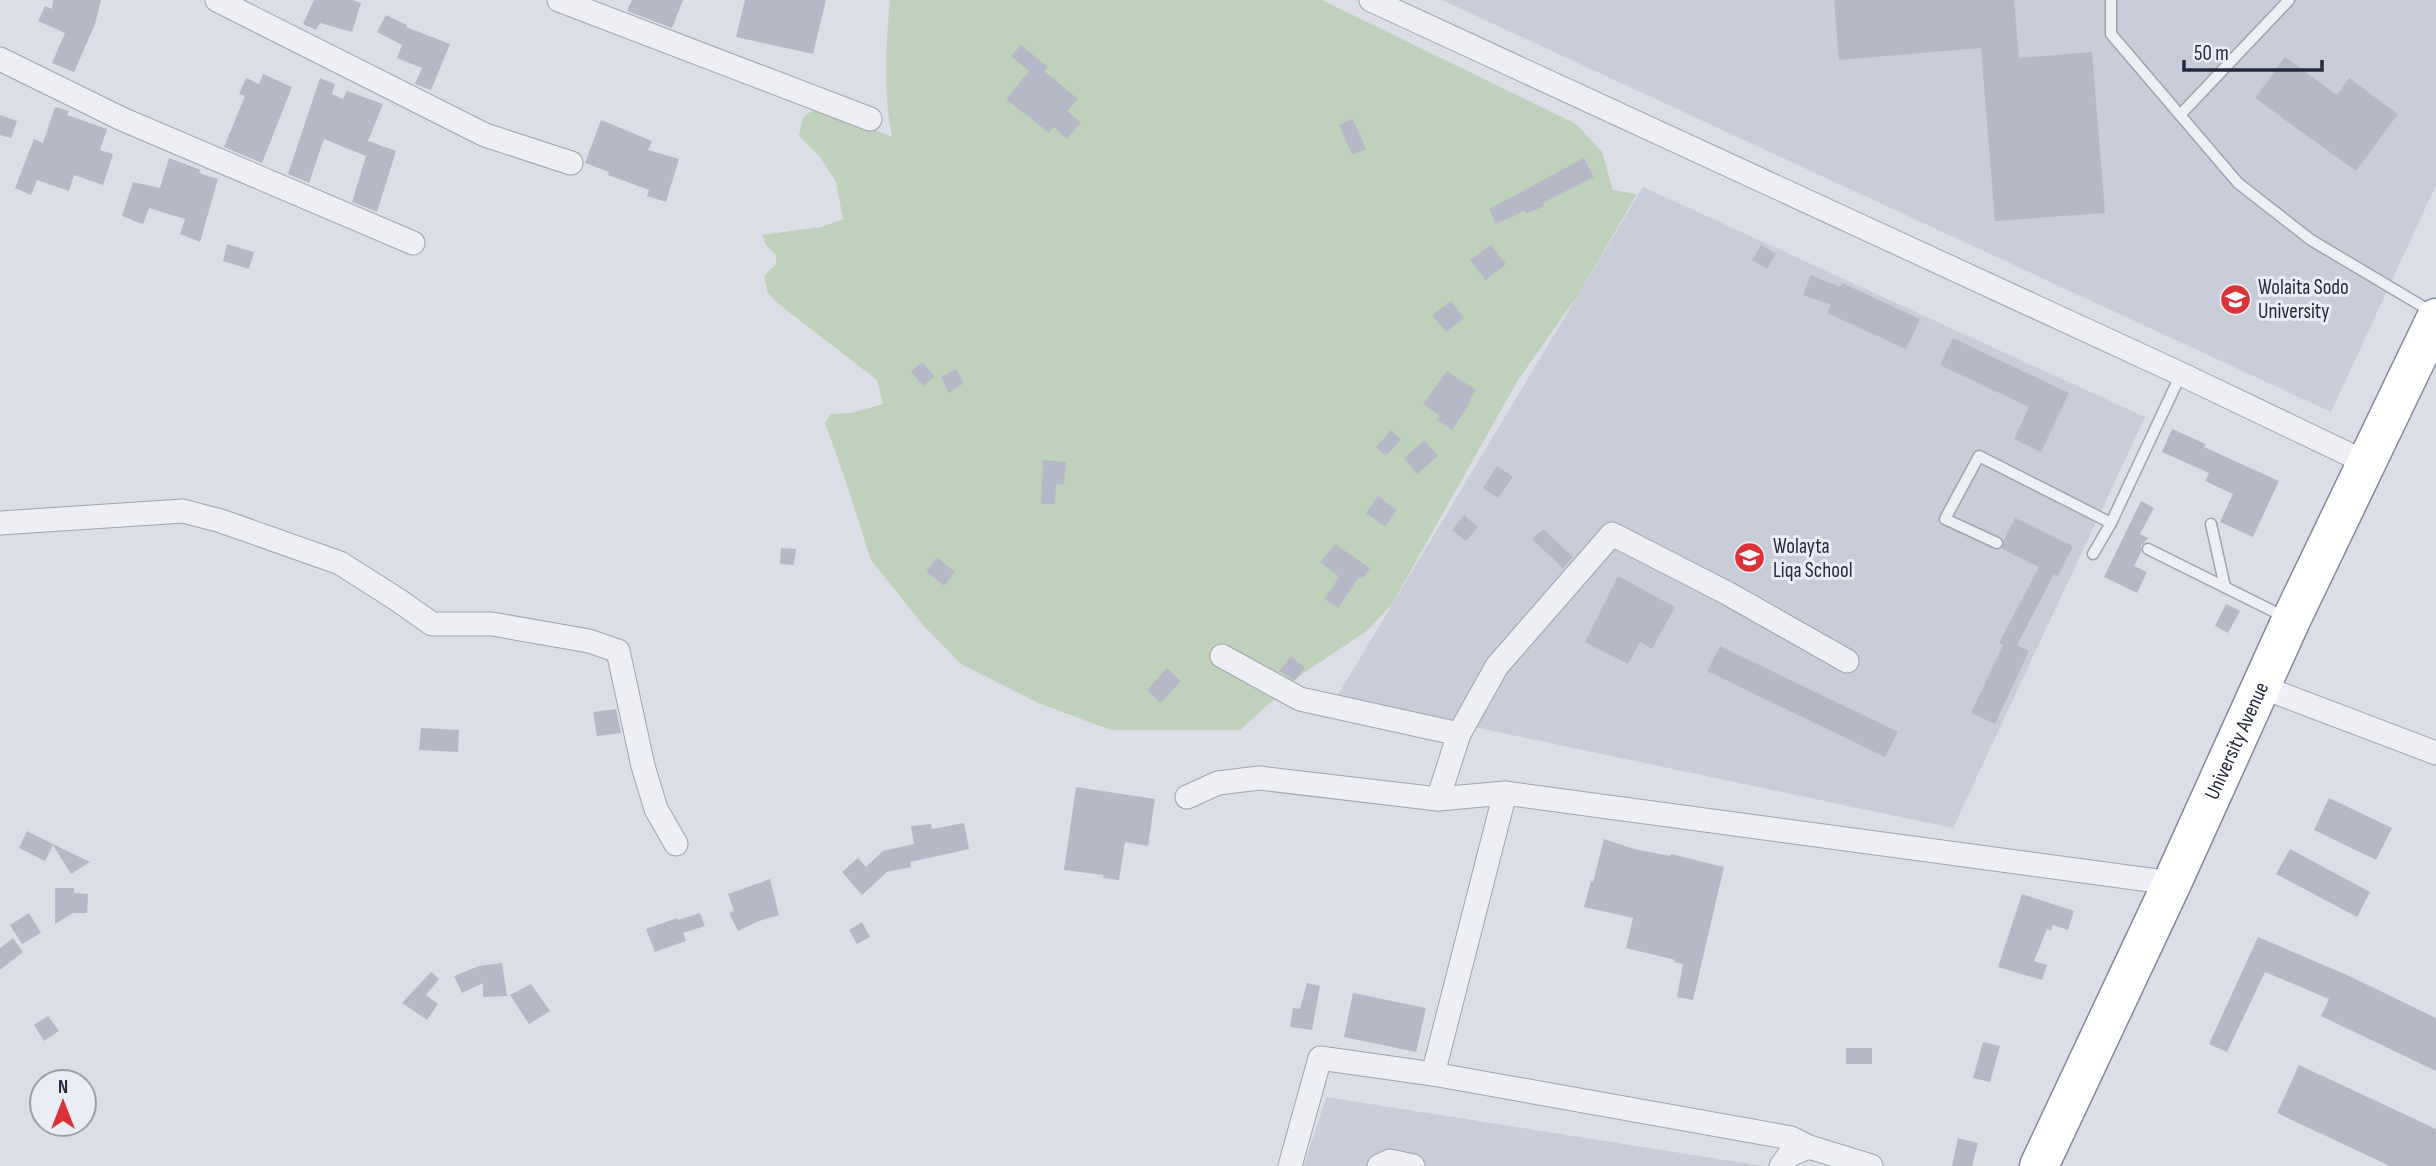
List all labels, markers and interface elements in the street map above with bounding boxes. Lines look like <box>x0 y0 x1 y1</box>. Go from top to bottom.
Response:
scale bar <box>2184 28 2322 72</box>
text: 50 m <box>2194 41 2229 66</box>
place label: Wolaita Sodo University <box>2258 275 2349 324</box>
school or university icon: Wolaita Sodo University <box>2218 282 2252 316</box>
place label: Wolayta Liqa School <box>1773 534 1853 583</box>
school or university icon: Wolayta Liqa School <box>1733 541 1767 575</box>
street label: University Avenue <box>2199 678 2274 803</box>
north arrow <box>28 1068 98 1138</box>
text: N <box>58 1076 68 1099</box>

